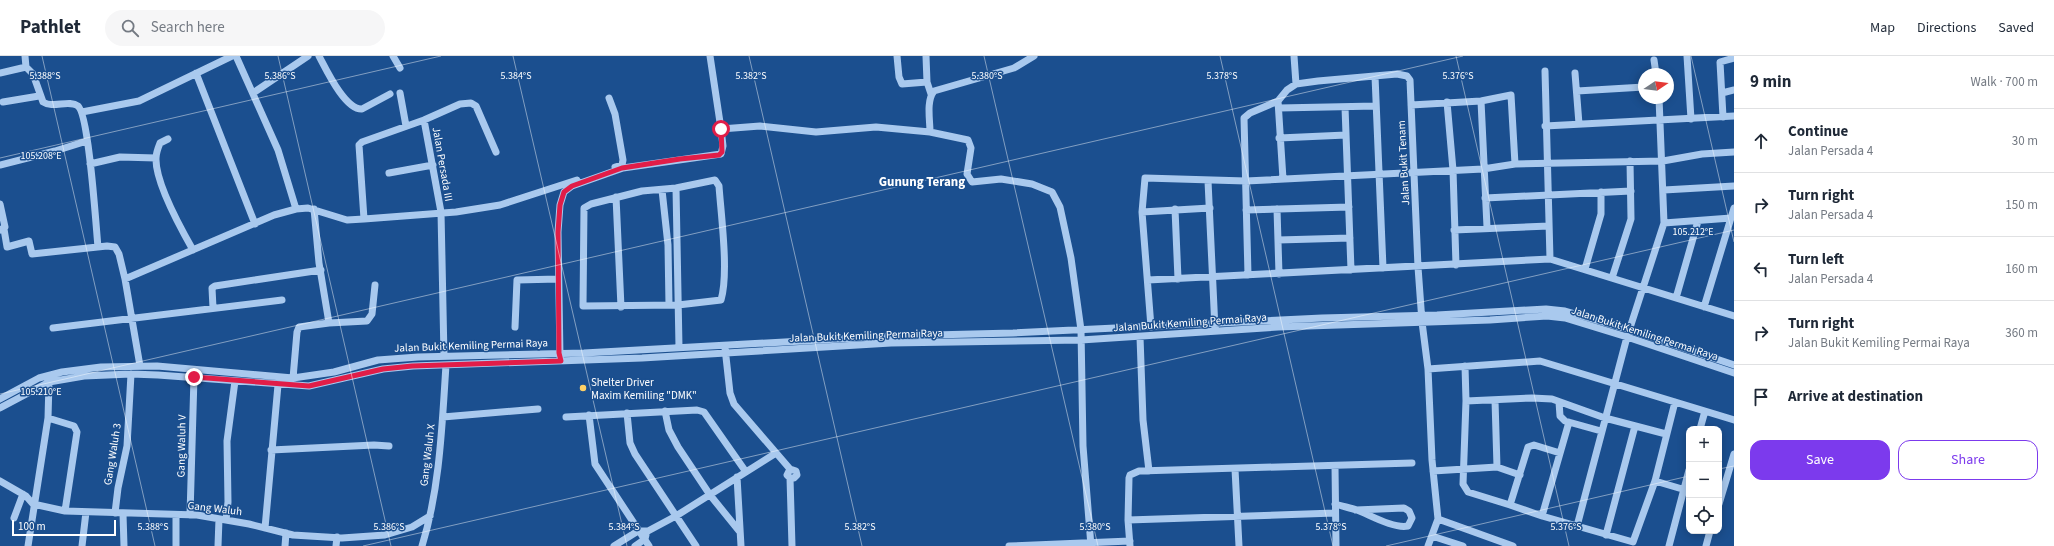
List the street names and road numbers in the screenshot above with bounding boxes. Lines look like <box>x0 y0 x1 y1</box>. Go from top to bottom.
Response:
street label: Jalan Bukit Tenam <box>1394 120 1413 206</box>
street label: Jalan Persada III <box>429 126 456 202</box>
street label: Jalan Bukit Kemiling Permai Raya <box>1569 303 1720 364</box>
street label: Jalan Bukit Kemiling Permai Raya <box>1113 310 1267 335</box>
street label: Jalan Bukit Kemiling Permai Raya <box>789 325 943 346</box>
street label: Jalan Bukit Kemiling Permai Raya <box>394 335 548 356</box>
street label: Gang Waluh V <box>173 414 190 478</box>
street label: Gang Waluh 3 <box>100 422 125 486</box>
street label: Gang Waluh X <box>416 423 439 487</box>
street label: Gang Waluh <box>187 498 243 519</box>

